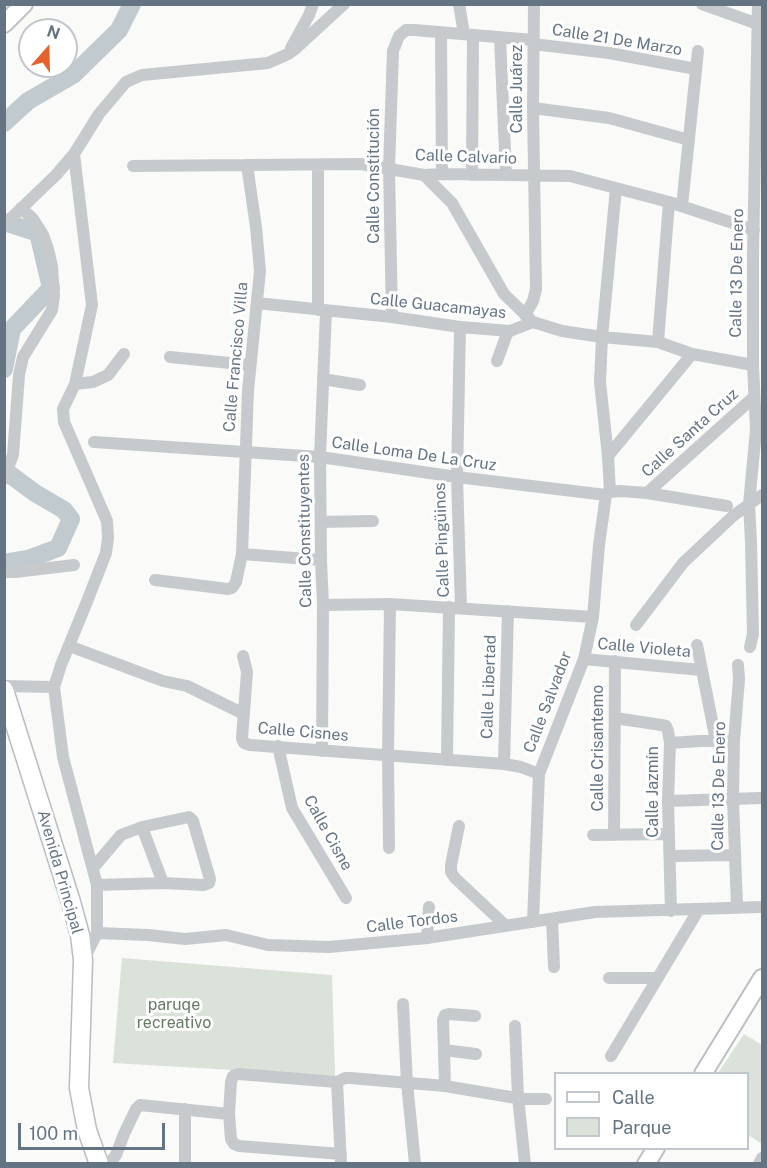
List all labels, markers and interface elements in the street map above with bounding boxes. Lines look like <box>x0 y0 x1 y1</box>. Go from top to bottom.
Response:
north arrow <box>18 18 78 78</box>
street label: Calle 21 De Marzo <box>550 20 684 60</box>
text: N <box>45 21 63 44</box>
street label: Calle Juárez <box>507 45 527 133</box>
street label: Calle Constitución <box>364 108 384 244</box>
street label: Calle Calvario <box>415 146 517 168</box>
street label: Calle 13 De Enero <box>726 208 748 338</box>
street label: Calle Francisco Villa <box>220 281 252 433</box>
street label: Calle Guacamayas <box>369 289 507 323</box>
street label: Calle Santa Cruz <box>638 385 742 481</box>
street label: Calle Loma De La Cruz <box>330 433 498 475</box>
street label: Calle Constituyentes <box>294 454 316 608</box>
street label: Calle Pingüinos <box>430 482 454 598</box>
street label: Calle Violeta <box>596 634 692 662</box>
street label: Calle Libertad <box>478 635 500 739</box>
street label: Calle Salvador <box>520 648 576 756</box>
street label: Calle Crisantemo <box>588 685 608 811</box>
street label: Calle Cisnes <box>257 718 349 746</box>
street label: Calle 13 De Enero <box>708 721 730 851</box>
street label: Calle Jazmín <box>643 746 663 838</box>
street label: Calle Cisne <box>299 792 357 874</box>
street label: Avenida Principal <box>33 808 87 936</box>
street label: Calle Tordos <box>365 907 459 937</box>
park label: paruqe recreativo <box>137 995 211 1033</box>
legend <box>554 1072 749 1150</box>
text: Calle <box>612 1087 655 1108</box>
scale bar <box>21 1111 168 1149</box>
text: Parque <box>612 1117 672 1138</box>
text: 100 m <box>29 1123 78 1144</box>

